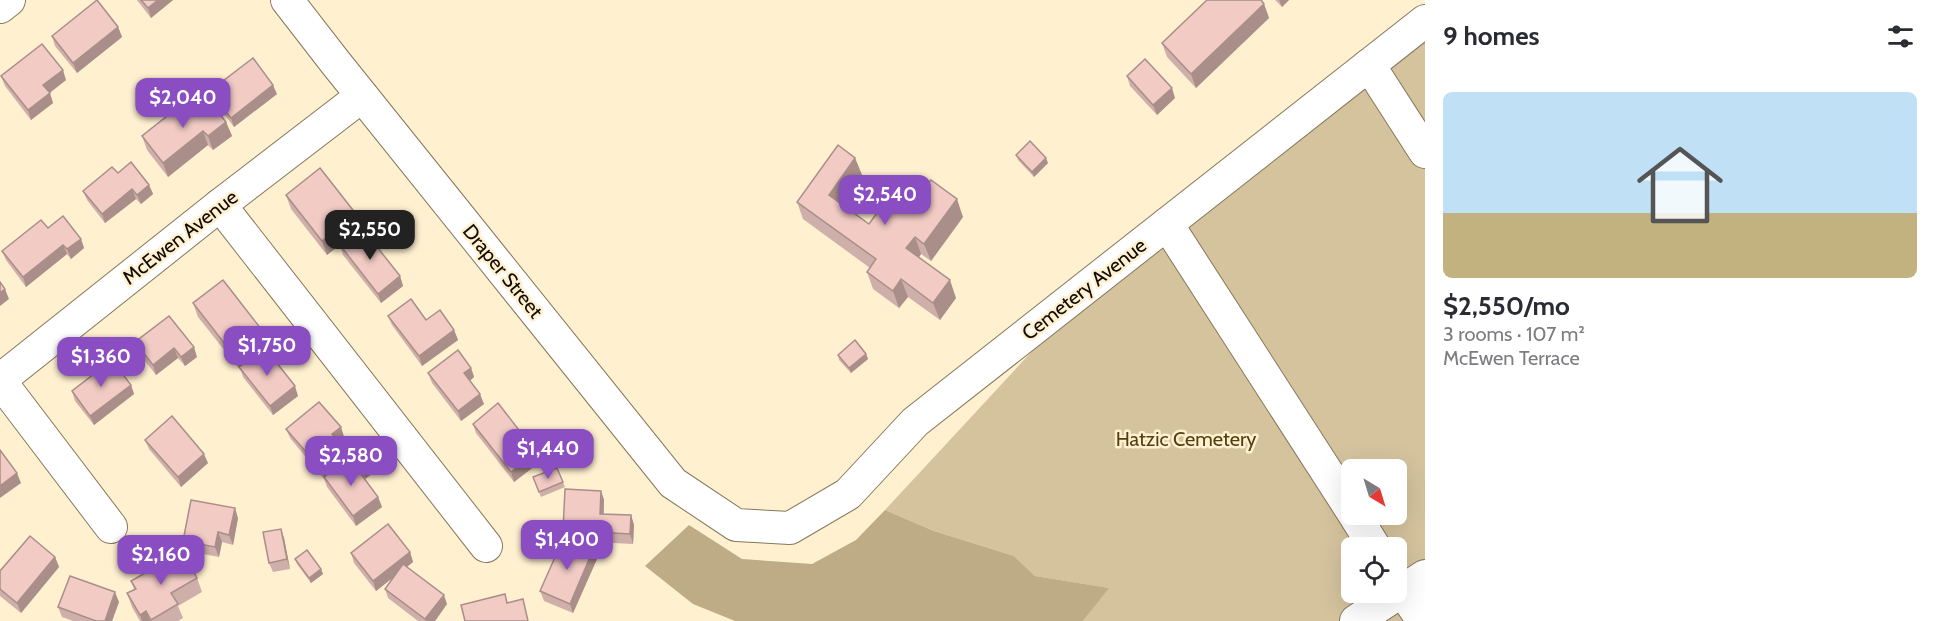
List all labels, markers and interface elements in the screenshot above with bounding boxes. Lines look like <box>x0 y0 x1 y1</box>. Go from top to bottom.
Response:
text: 9 homes <box>1443 20 1540 52</box>
icon: filters <box>1884 20 1917 53</box>
pin: $2,040 <box>134 78 232 129</box>
text: $2,040 <box>149 85 217 109</box>
icon: home <box>1626 131 1734 239</box>
pin: $2,540 <box>836 175 934 226</box>
text: $2,540 <box>853 182 917 206</box>
street label: McEwen Avenue <box>118 185 242 289</box>
pin: $2,550 <box>321 210 419 261</box>
text: $2,550 <box>339 217 401 241</box>
street label: Draper Street <box>458 219 548 323</box>
street label: Cemetery Avenue <box>1017 233 1151 345</box>
text: $2,550/mo <box>1443 290 1570 322</box>
text: 3 rooms · 107 m² <box>1443 322 1585 346</box>
pin: $1,750 <box>218 326 316 377</box>
text: $1,750 <box>238 333 296 357</box>
pin: $1,360 <box>52 337 150 388</box>
text: $1,360 <box>71 344 131 368</box>
text: McEwen Terrace <box>1443 346 1580 370</box>
park label: Hatzic Cemetery <box>1116 427 1256 451</box>
pin: $1,440 <box>499 429 597 480</box>
pin: $2,580 <box>302 436 400 487</box>
text: $1,440 <box>517 436 579 460</box>
text: $2,580 <box>319 443 383 467</box>
north arrow <box>1341 459 1407 525</box>
map controls <box>1341 459 1407 603</box>
pin: $1,400 <box>518 520 616 571</box>
text: $1,400 <box>535 527 599 551</box>
pin: $2,160 <box>112 535 210 586</box>
button: locate <box>1341 537 1407 603</box>
text: $2,160 <box>131 542 191 566</box>

